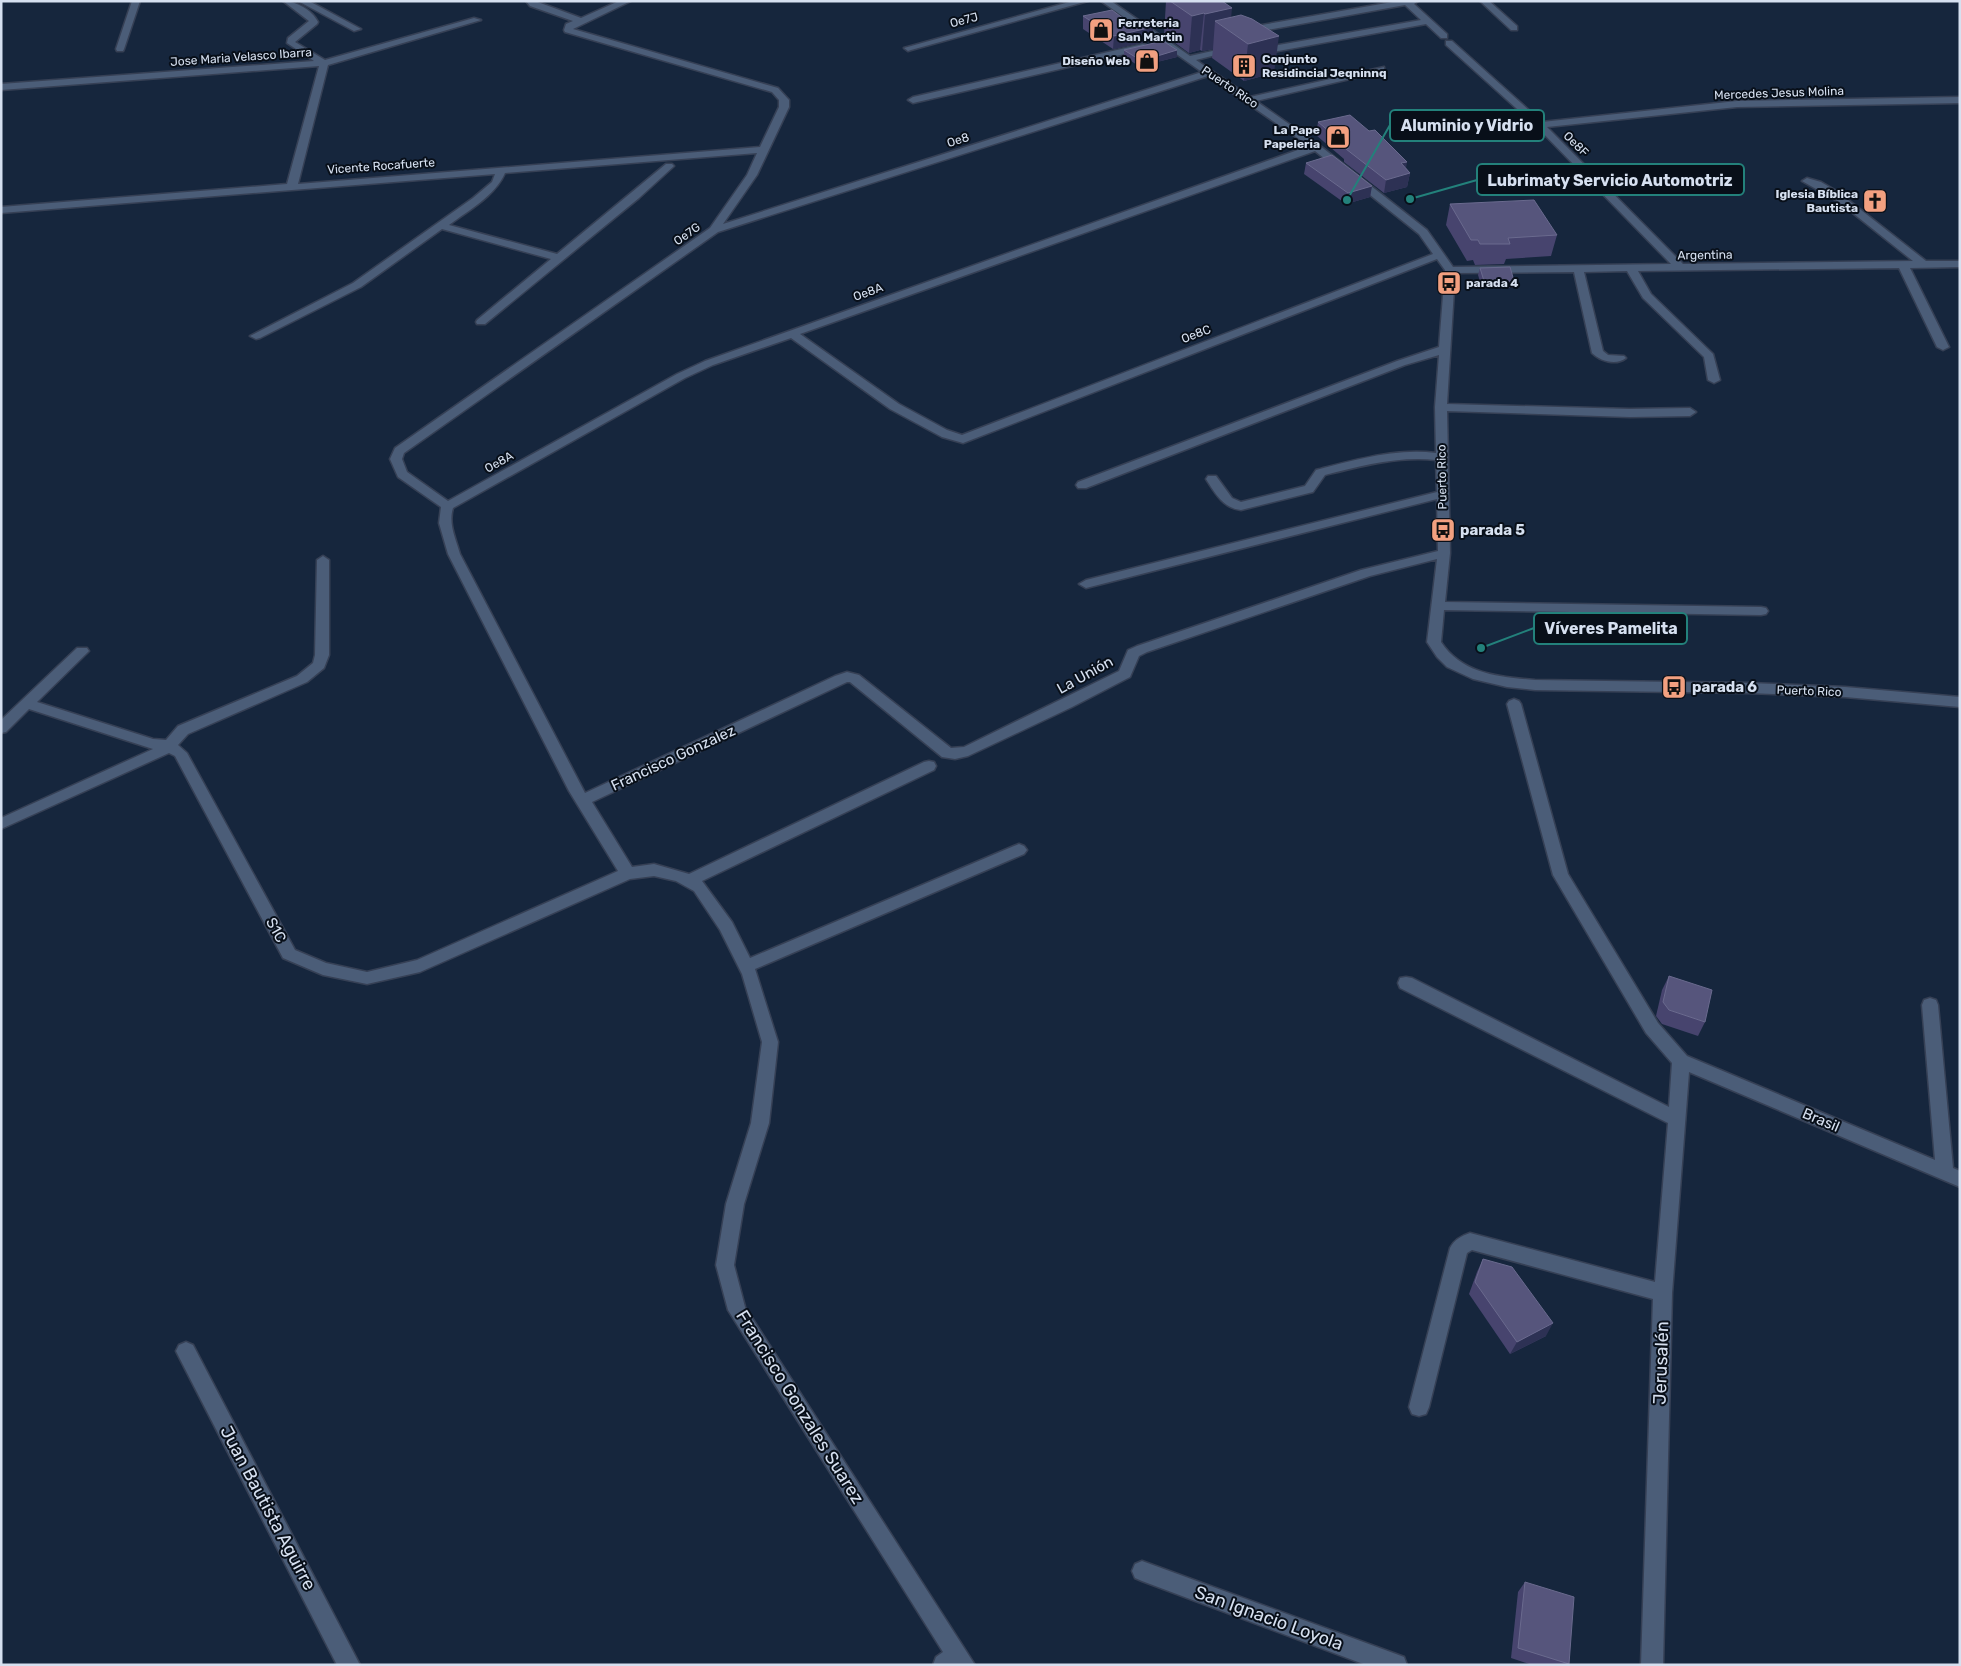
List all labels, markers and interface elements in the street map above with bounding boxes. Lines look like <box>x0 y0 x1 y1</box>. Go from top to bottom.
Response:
street label: Oe7J <box>948 10 980 30</box>
place label: Ferreteria San Martin <box>1118 16 1183 44</box>
shop icon: Ferreteria San Martin <box>1088 17 1114 43</box>
street label: Jose Maria Velasco Ibarra <box>170 45 312 69</box>
shop icon: Diseño Web <box>1134 48 1160 74</box>
place label: Conjunto Residincial Jeqninnq <box>1262 52 1387 80</box>
building icon: Conjunto Residincial Jeqninnq <box>1231 53 1257 79</box>
place label: Diseño Web <box>1062 54 1130 68</box>
street label: Puerto Rico <box>1199 63 1261 111</box>
street label: Mercedes Jesus Molina <box>1714 84 1844 102</box>
callout: Aluminio y Vidrio <box>1390 110 1544 141</box>
text: Aluminio y Vidrio <box>1401 116 1533 135</box>
place label: La Pape Papeleria <box>1264 123 1320 151</box>
shop icon: La Pape Papeleria <box>1325 124 1351 150</box>
street label: Oe8F <box>1561 129 1591 159</box>
street label: Oe8 <box>945 130 971 150</box>
street label: Vicente Rocafuerte <box>327 155 436 177</box>
callout: Lubrimaty Servicio Automotriz <box>1477 164 1744 195</box>
text: Lubrimaty Servicio Automotriz <box>1487 171 1733 190</box>
place label: Iglesia Bíblica Bautista <box>1776 187 1858 215</box>
church icon: Iglesia Bíblica Bautista <box>1862 188 1888 214</box>
street label: Oe7G <box>671 220 703 248</box>
street label: Argentina <box>1677 248 1733 262</box>
bus stop icon: parada 4 <box>1436 270 1462 296</box>
place label: parada 4 <box>1466 276 1518 290</box>
street label: Oe8A <box>851 280 885 304</box>
street label: Oe8C <box>1179 322 1213 346</box>
street label: Puerto Rico <box>1434 444 1450 510</box>
street label: Oe8A <box>482 448 516 476</box>
bus stop icon: parada 5 <box>1430 517 1456 543</box>
place label: parada 5 <box>1460 521 1525 539</box>
callout: Víveres Pamelita <box>1534 613 1687 644</box>
text: Víveres Pamelita <box>1544 619 1678 638</box>
street label: La Unión <box>1054 652 1116 698</box>
bus stop icon: parada 6 <box>1661 674 1687 700</box>
place label: parada 6 <box>1692 678 1757 696</box>
street label: Puerto Rico <box>1776 683 1842 699</box>
street label: Francisco Gonzalez <box>608 721 738 795</box>
street label: S1C <box>262 914 290 946</box>
street label: Brasil <box>1800 1104 1842 1136</box>
street label: Francisco Gonzales Suarez <box>731 1306 869 1508</box>
street label: Jerusalén <box>1649 1321 1673 1405</box>
street label: Juan Bautista Aguirre <box>215 1422 321 1594</box>
street label: San Ignacio Loyola <box>1192 1581 1346 1655</box>

